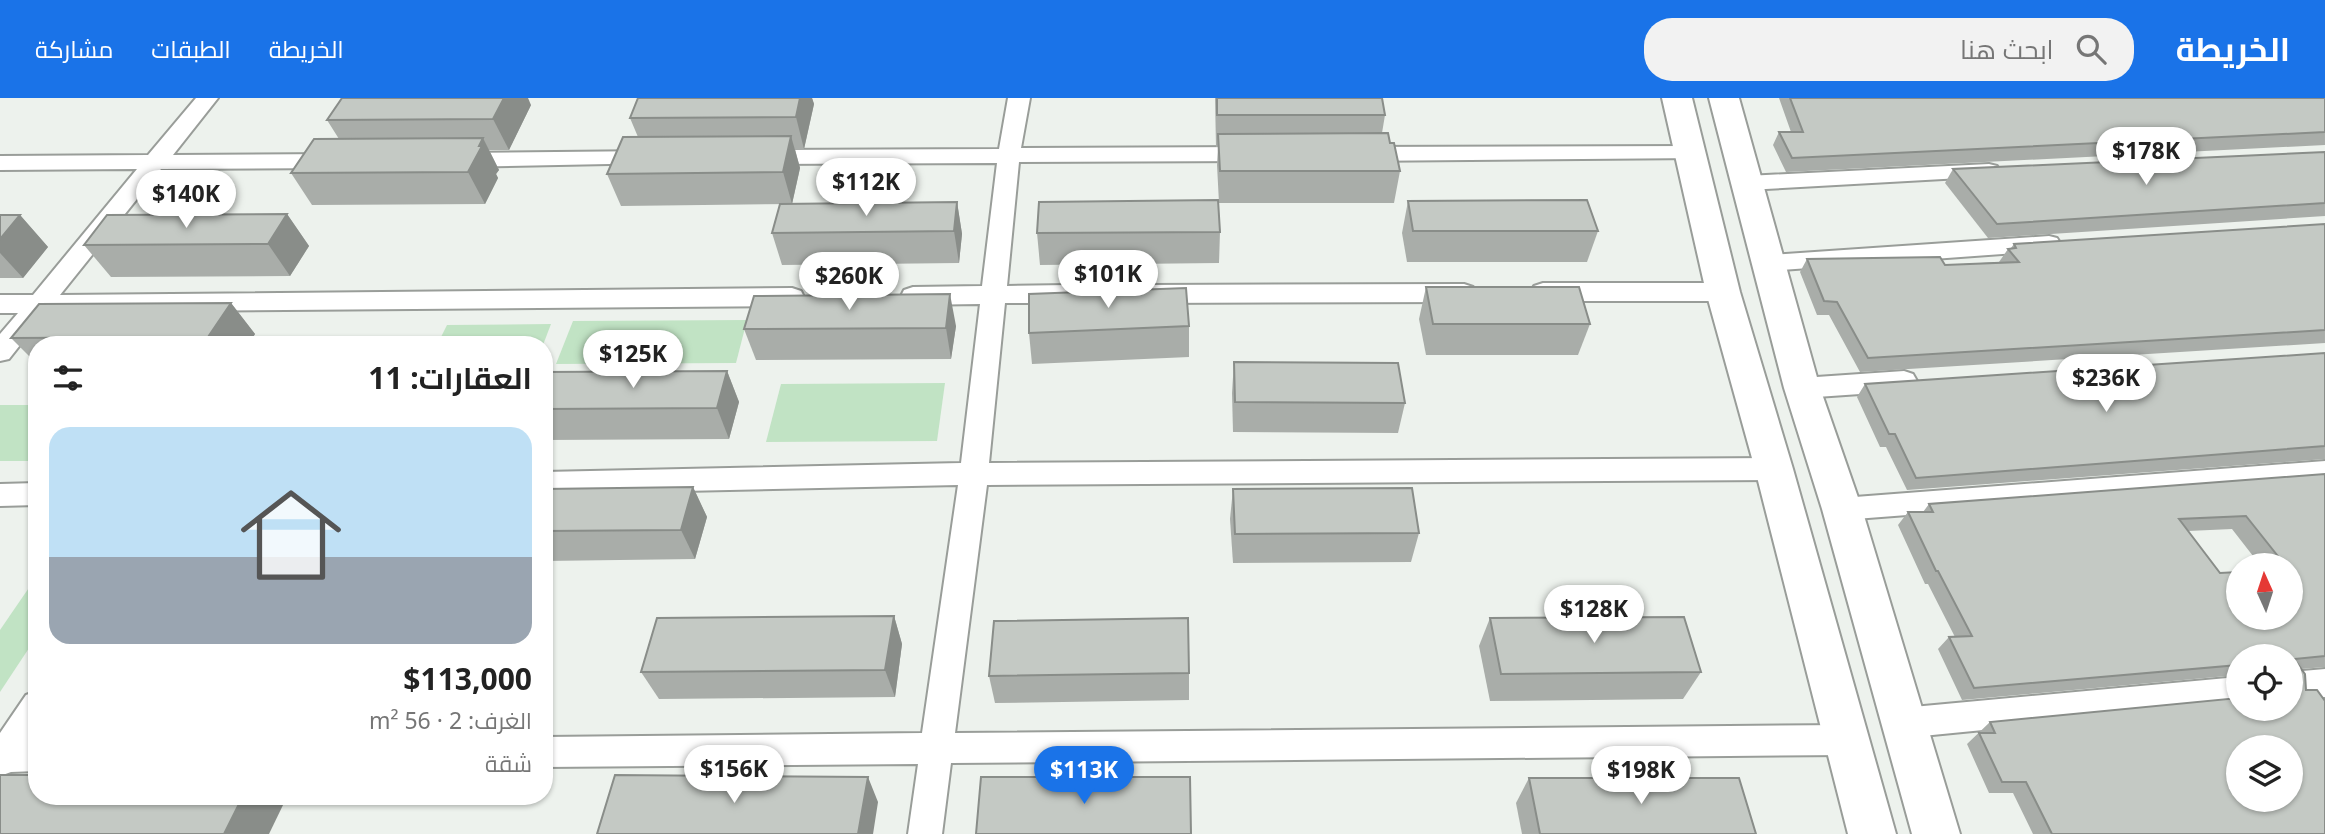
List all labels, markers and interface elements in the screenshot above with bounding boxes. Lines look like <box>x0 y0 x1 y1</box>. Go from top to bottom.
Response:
search box <box>1644 18 2134 81</box>
text: الخريطة <box>2176 26 2290 71</box>
icon: search <box>2072 30 2110 68</box>
text: ابحث هنا <box>1960 31 2054 67</box>
text: مشاركة <box>35 32 113 65</box>
text: الطبقات <box>151 32 231 65</box>
text: الخريطة <box>269 32 344 65</box>
pin: $178K <box>2097 127 2195 187</box>
text: $178K <box>2112 134 2180 166</box>
pin: $112K <box>817 158 915 218</box>
text: $112K <box>832 165 900 197</box>
pin: $140K <box>137 170 235 230</box>
text: $140K <box>152 177 220 209</box>
pin: $101K <box>1059 250 1157 310</box>
pin: $260K <box>800 252 898 312</box>
text: $101K <box>1074 257 1142 289</box>
text: $260K <box>815 259 883 291</box>
pin: $125K <box>584 330 682 390</box>
text: $125K <box>599 337 667 369</box>
pin: $236K <box>2057 354 2155 414</box>
text: العقارات: 11 <box>368 357 532 398</box>
icon: filters <box>49 359 87 397</box>
text: $236K <box>2072 361 2140 393</box>
icon: home <box>228 472 354 598</box>
north arrow <box>2226 553 2303 630</box>
map controls <box>2226 553 2303 812</box>
pin: $128K <box>1545 586 1643 645</box>
text: $128K <box>1560 592 1628 624</box>
button: locate <box>2226 644 2303 721</box>
text: $113,000 <box>403 658 532 699</box>
text: الغرف: 2 · 56 m² <box>369 704 532 736</box>
button: layers <box>2226 735 2303 812</box>
pin: $156K <box>685 746 783 805</box>
pin: $113K <box>1035 746 1133 806</box>
pin: $198K <box>1592 746 1690 806</box>
text: شقة <box>485 747 532 779</box>
text: $156K <box>700 752 768 784</box>
text: $113K <box>1050 753 1118 785</box>
text: $198K <box>1607 753 1675 785</box>

